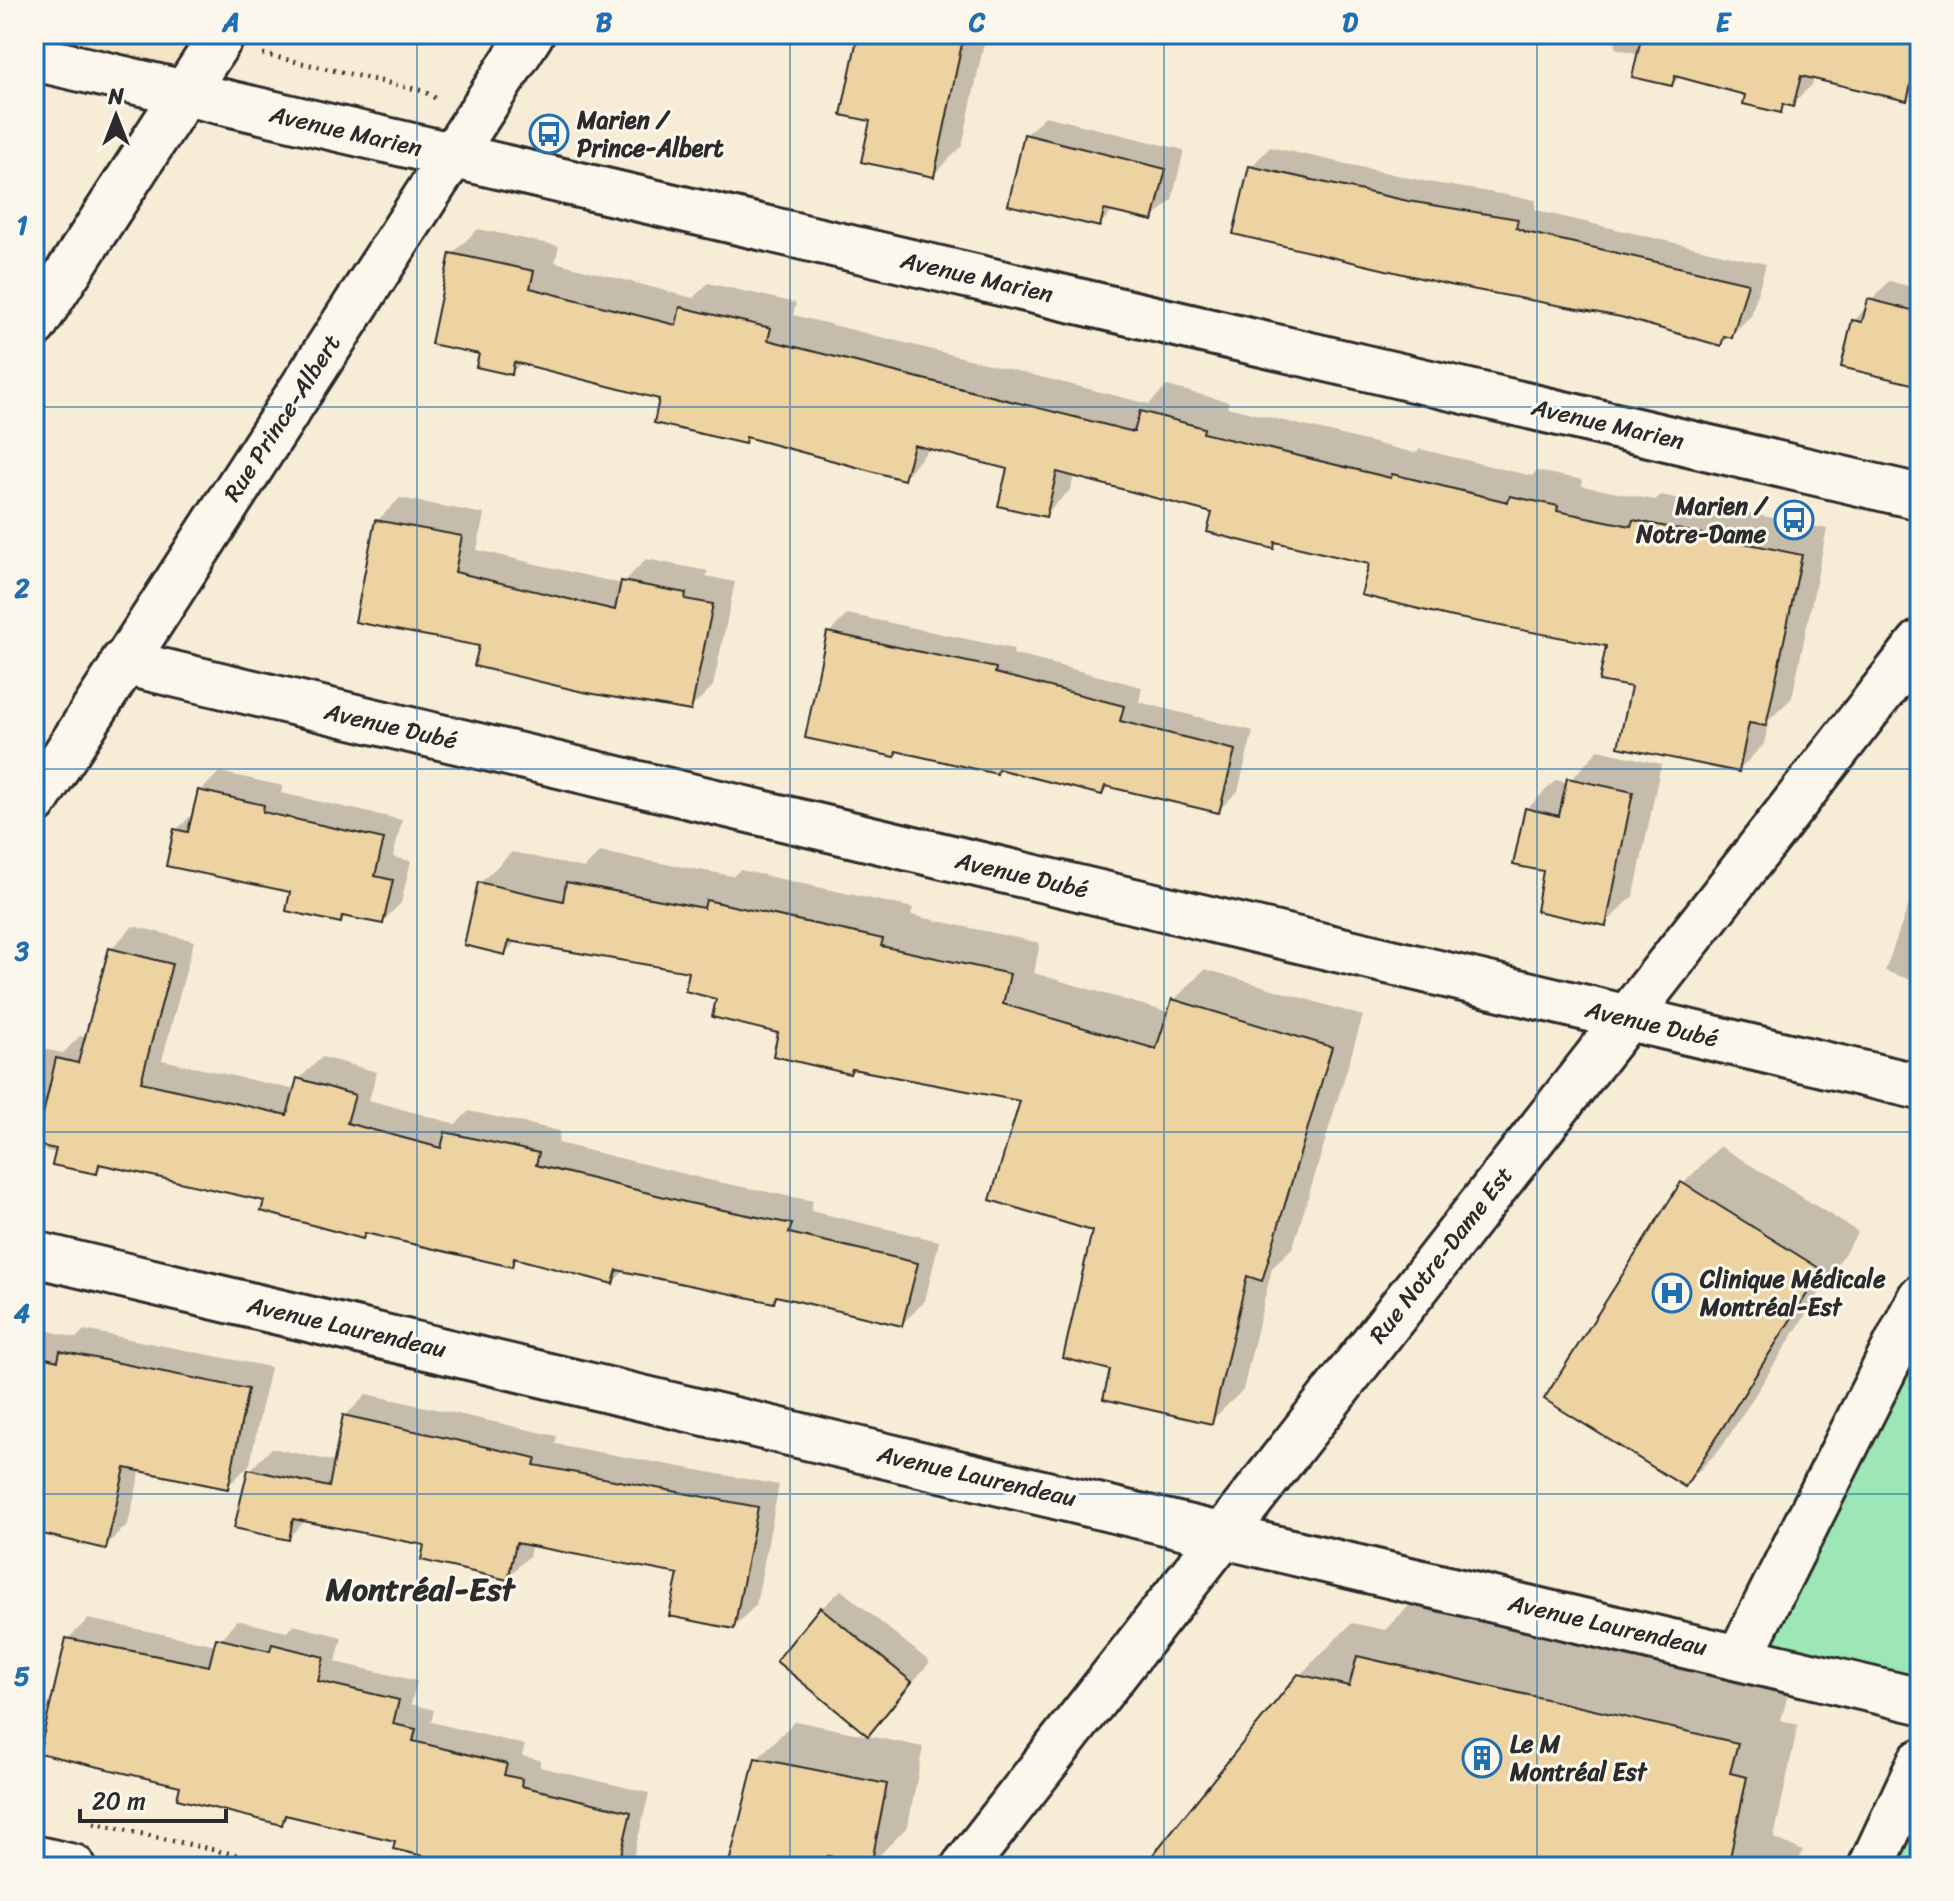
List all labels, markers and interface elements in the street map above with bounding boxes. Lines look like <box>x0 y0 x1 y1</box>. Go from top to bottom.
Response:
text: A <box>221 0 240 45</box>
text: B <box>596 0 613 45</box>
text: C <box>968 0 986 45</box>
text: D <box>1342 0 1358 45</box>
text: E <box>1716 0 1733 45</box>
north arrow <box>76 76 156 156</box>
text: N <box>107 77 124 116</box>
street label: Avenue Marien <box>265 93 427 169</box>
place label: Marien / Prince-Albert <box>576 99 724 169</box>
bus stop icon: Marien / Prince-Albert <box>528 113 570 155</box>
text: 1 <box>16 202 28 248</box>
street label: Avenue Marien <box>896 239 1058 315</box>
street label: Rue Prince-Albert <box>212 326 352 510</box>
street label: Avenue Marien <box>1527 386 1689 462</box>
place label: Marien / Notre-Dame <box>1635 485 1769 555</box>
bus stop icon: Marien / Notre-Dame <box>1773 499 1815 541</box>
text: 2 <box>13 565 30 611</box>
street label: Avenue Dubé <box>319 690 462 762</box>
street label: Avenue Dubé <box>950 839 1093 911</box>
text: 3 <box>14 928 30 974</box>
street label: Avenue Dubé <box>1580 988 1723 1060</box>
street label: Rue Notre-Dame Est <box>1358 1157 1524 1353</box>
place label: Clinique Médicale Montréal-Est <box>1699 1258 1886 1328</box>
hospital icon: Clinique Médicale Montréal-Est <box>1651 1272 1693 1314</box>
street label: Avenue Laurendeau <box>242 1283 451 1370</box>
text: 4 <box>14 1290 30 1336</box>
street label: Avenue Laurendeau <box>872 1432 1081 1519</box>
district label: Montréal-Est <box>325 1561 516 1618</box>
street label: Avenue Laurendeau <box>1503 1581 1712 1668</box>
text: 5 <box>14 1653 30 1699</box>
place label: Le M Montréal Est <box>1509 1723 1648 1793</box>
building icon: Le M Montréal Est <box>1461 1737 1503 1779</box>
scale bar <box>80 1773 226 1823</box>
text: 20 m <box>92 1780 146 1822</box>

